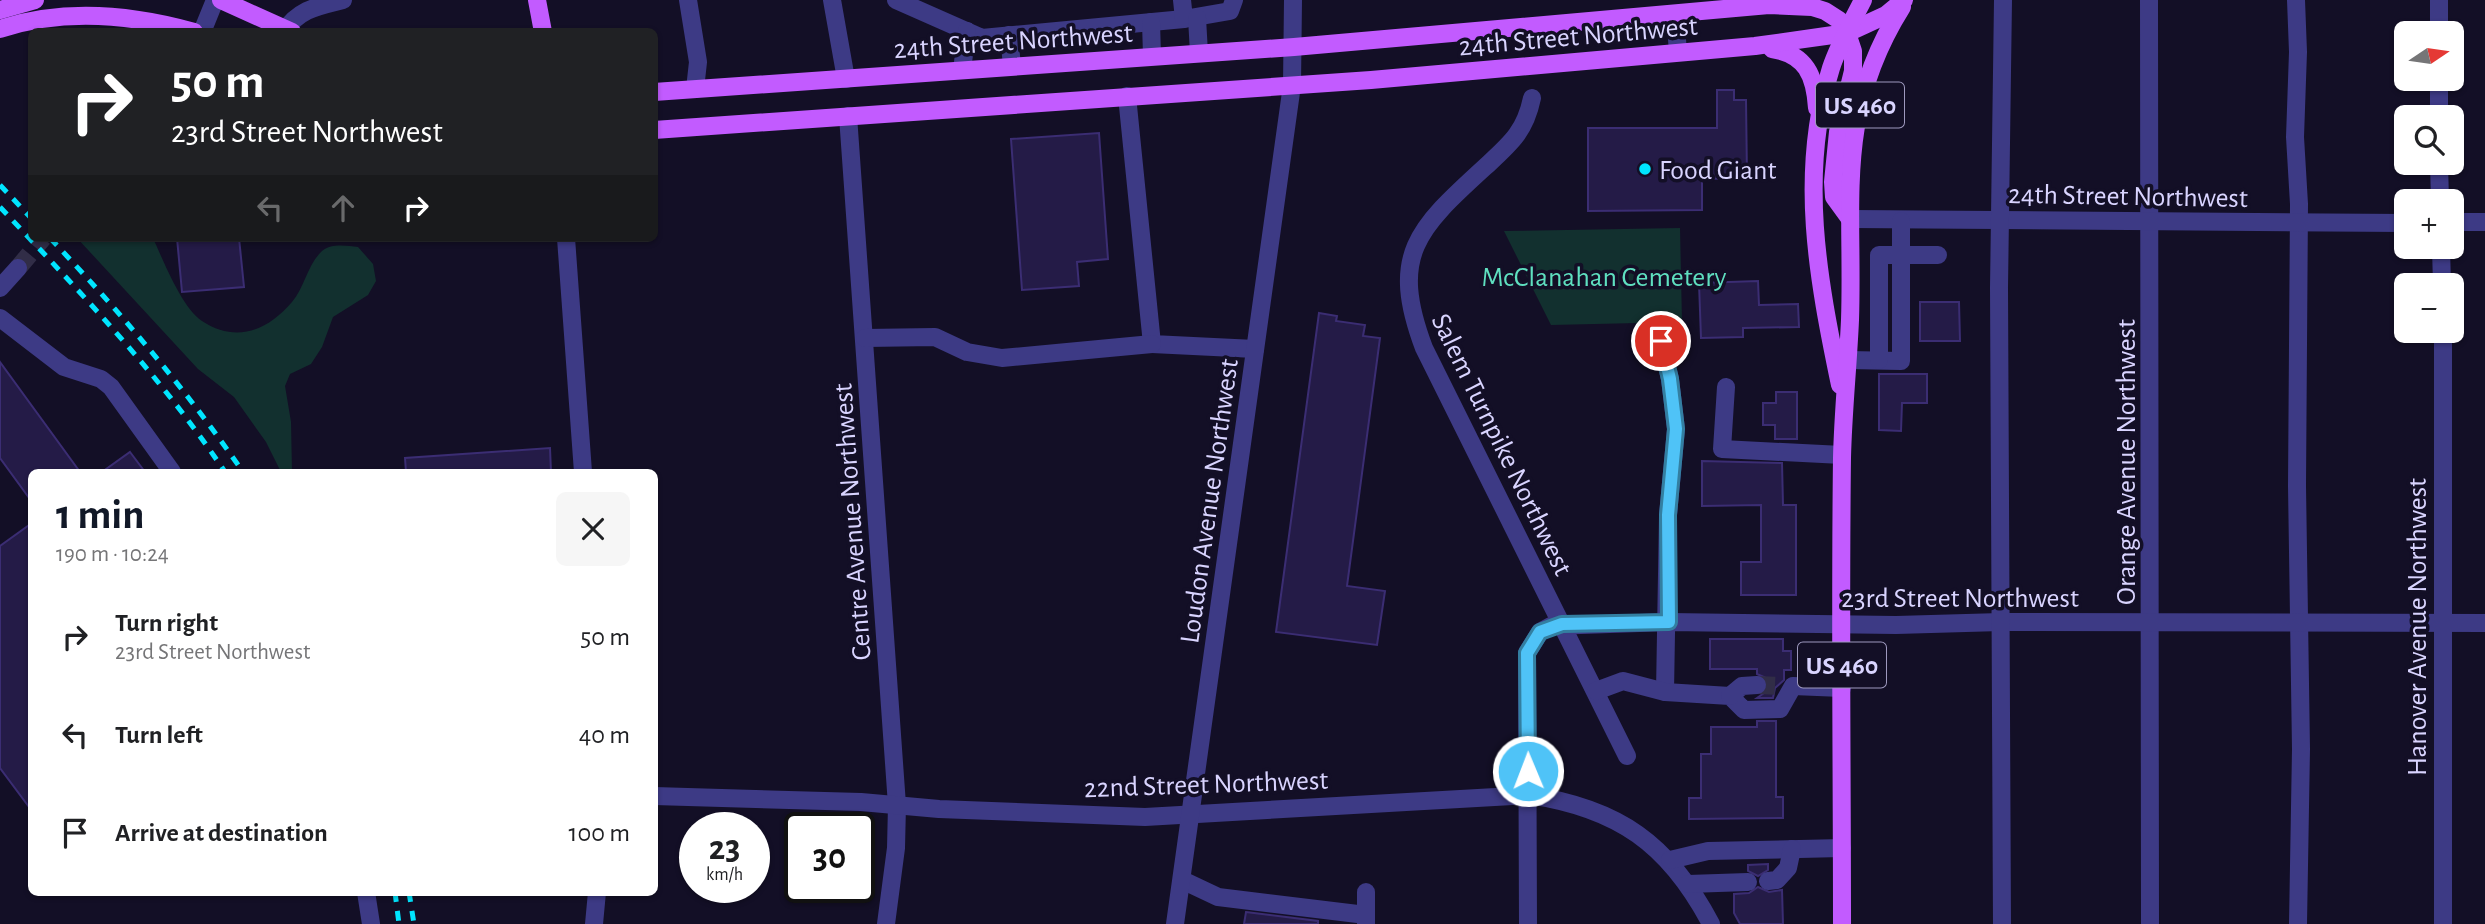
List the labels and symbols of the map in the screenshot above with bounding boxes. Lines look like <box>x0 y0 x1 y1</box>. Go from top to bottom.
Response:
street label: 24th Street Northwest <box>1458 13 1699 61</box>
street label: 24th Street Northwest <box>893 20 1134 64</box>
north arrow <box>2394 21 2464 91</box>
road number: US 460 <box>1816 82 1904 128</box>
place label: Food Giant <box>1659 157 1776 185</box>
marker: Food Giant <box>1637 161 1653 177</box>
street label: 24th Street Northwest <box>2008 181 2248 213</box>
park label: McClanahan Cemetery <box>1481 264 1727 292</box>
street label: Salem Turnpike Northwest <box>1426 310 1577 580</box>
pin <box>1631 311 1691 371</box>
street label: Orange Avenue Northwest <box>2113 319 2141 605</box>
street label: Loudon Avenue Northwest <box>1176 357 1244 645</box>
street label: Centre Avenue Northwest <box>829 382 877 661</box>
street label: Hanover Avenue Northwest <box>2404 478 2432 776</box>
street label: 23rd Street Northwest <box>1841 585 2079 613</box>
road number: US 460 <box>1798 642 1886 688</box>
position arrow <box>1491 734 1565 808</box>
street label: 22nd Street Northwest <box>1083 767 1329 803</box>
speed limit sign: 30 <box>784 812 875 903</box>

